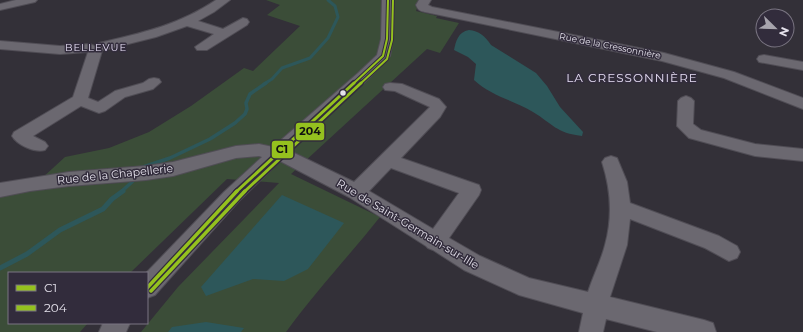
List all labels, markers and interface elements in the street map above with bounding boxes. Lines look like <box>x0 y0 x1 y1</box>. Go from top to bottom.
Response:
north arrow <box>755 8 795 48</box>
text: N <box>776 25 792 39</box>
street label: Rue de la Cressonnière <box>558 30 662 61</box>
district label: BELLEVUE <box>65 41 127 54</box>
district label: LA CRESSONNIÈRE <box>566 70 698 85</box>
unlabelled marker <box>338 88 348 98</box>
line badge: 204 <box>295 122 325 141</box>
text: 204 <box>299 124 321 138</box>
line badge: C1 <box>271 140 294 159</box>
text: C1 <box>276 142 288 156</box>
street label: Rue de la Chapellerie <box>56 161 174 187</box>
street label: Rue de Saint-Germain-sur-Ille <box>334 176 482 272</box>
legend <box>8 272 148 324</box>
text: C1 <box>44 280 57 295</box>
text: 204 <box>44 300 67 315</box>

